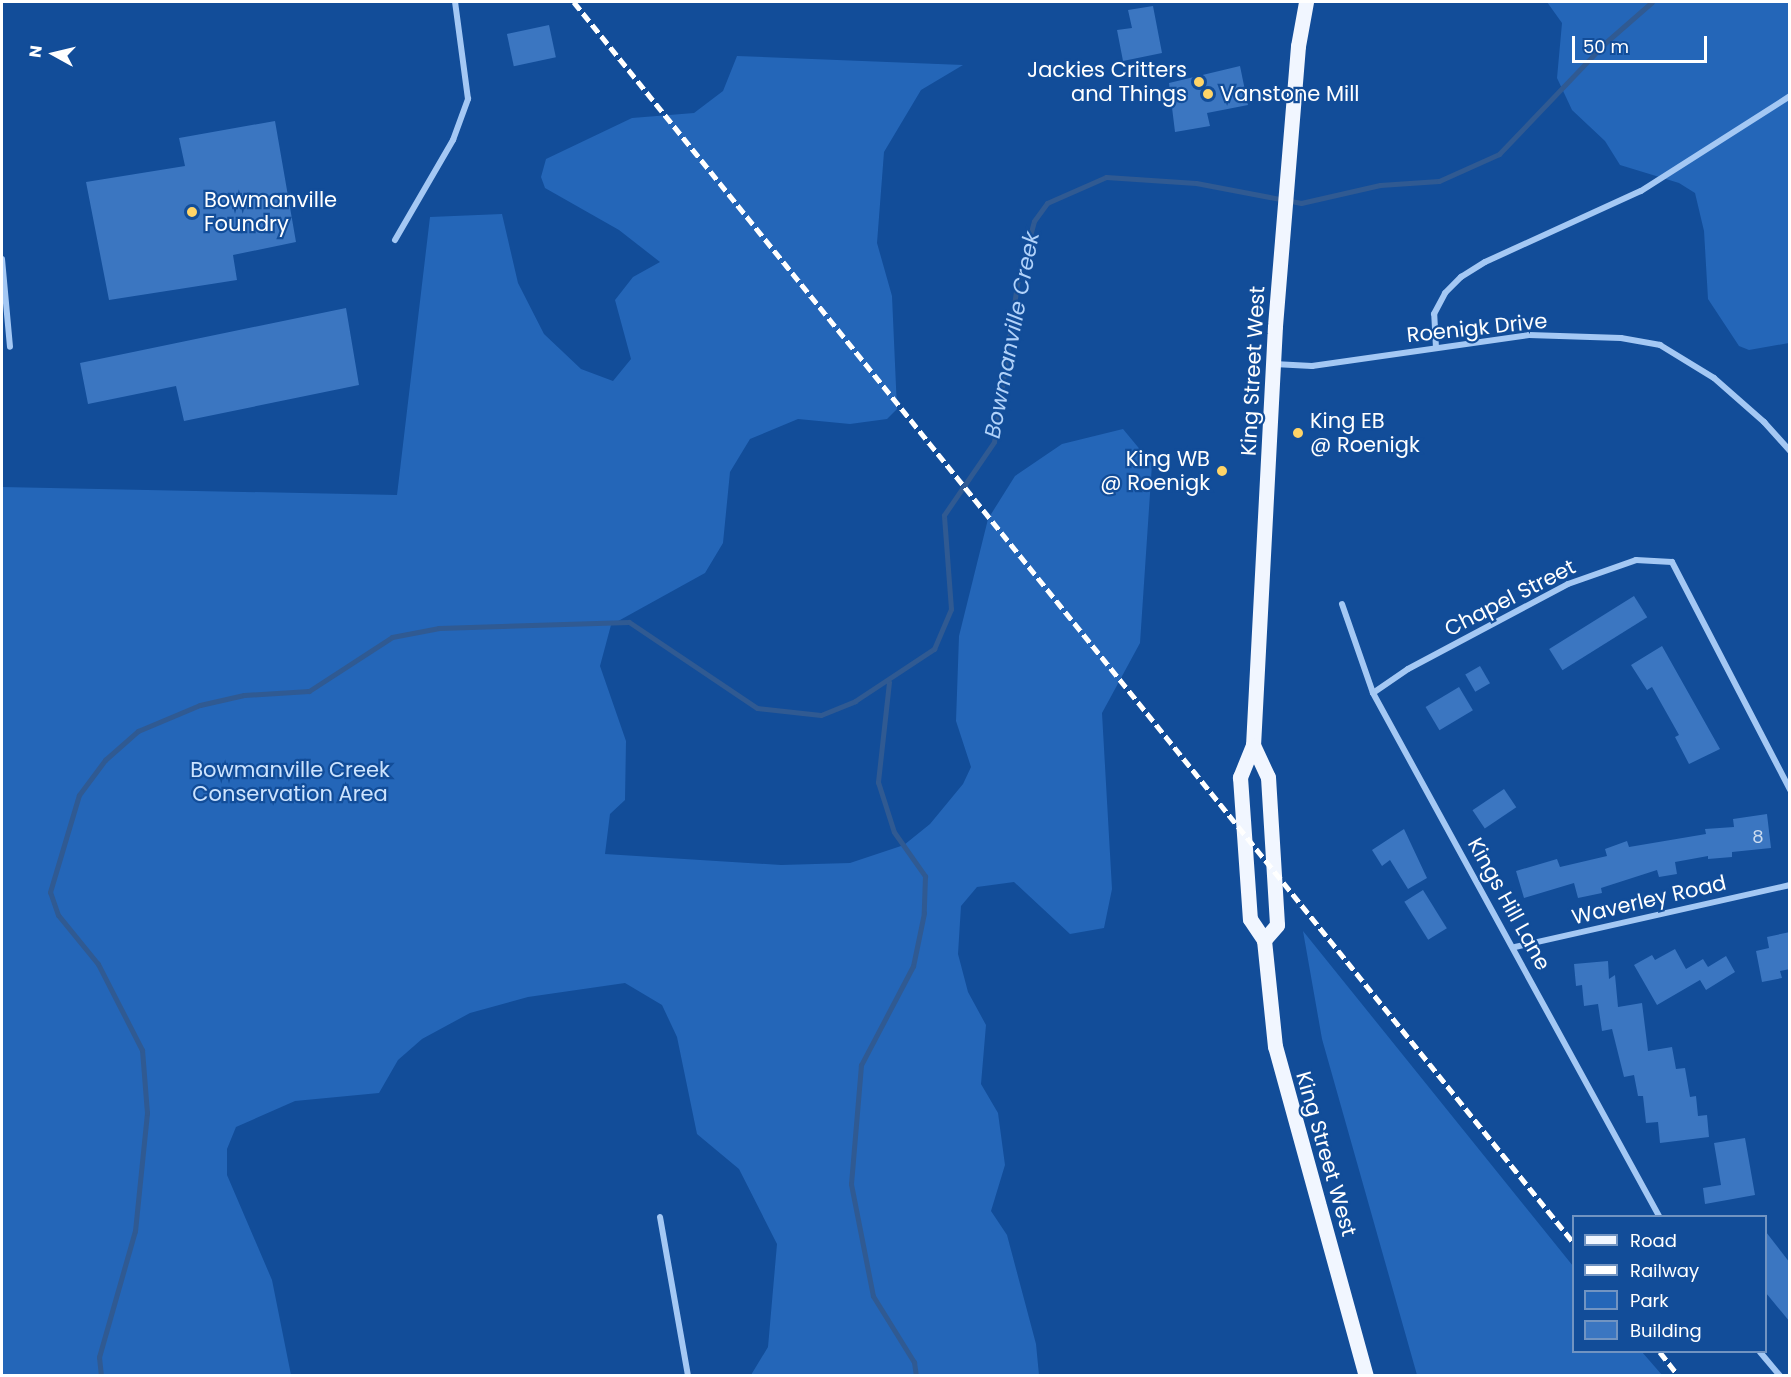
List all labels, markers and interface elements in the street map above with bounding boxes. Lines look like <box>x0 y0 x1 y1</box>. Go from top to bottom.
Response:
north arrow <box>24 24 84 84</box>
scale bar <box>1575 24 1710 62</box>
text: 50 m <box>1583 34 1629 59</box>
text: N <box>23 44 48 59</box>
place label: Jackies Critters and Things <box>1027 57 1187 107</box>
marker: Jackies Critters and Things <box>1192 75 1206 89</box>
place label: Vanstone Mill <box>1220 81 1360 107</box>
marker: Vanstone Mill <box>1201 87 1215 101</box>
place label: Bowmanville Foundry <box>204 187 337 237</box>
marker: Bowmanville Foundry <box>185 205 199 219</box>
water label: Bowmanville Creek <box>979 230 1045 440</box>
street label: King Street West <box>1236 285 1270 457</box>
street label: Roenigk Drive <box>1406 308 1548 348</box>
place label: King EB @ Roenigk <box>1310 408 1420 458</box>
marker: King EB @ Roenigk <box>1291 426 1305 440</box>
place label: King WB @ Roenigk <box>1100 446 1210 496</box>
marker: King WB @ Roenigk <box>1215 464 1229 478</box>
street label: Chapel Street <box>1440 554 1580 642</box>
park label: Bowmanville Creek Conservation Area <box>190 757 390 807</box>
house number: 8 <box>1752 826 1764 848</box>
street label: Kings Hill Lane <box>1462 833 1556 975</box>
street label: Waverley Road <box>1569 870 1729 930</box>
street label: King Street West <box>1290 1069 1362 1239</box>
legend <box>1572 1215 1767 1353</box>
text: Road <box>1630 1228 1677 1253</box>
text: Railway <box>1630 1258 1699 1283</box>
text: Park <box>1630 1288 1669 1313</box>
text: Building <box>1630 1318 1702 1343</box>

